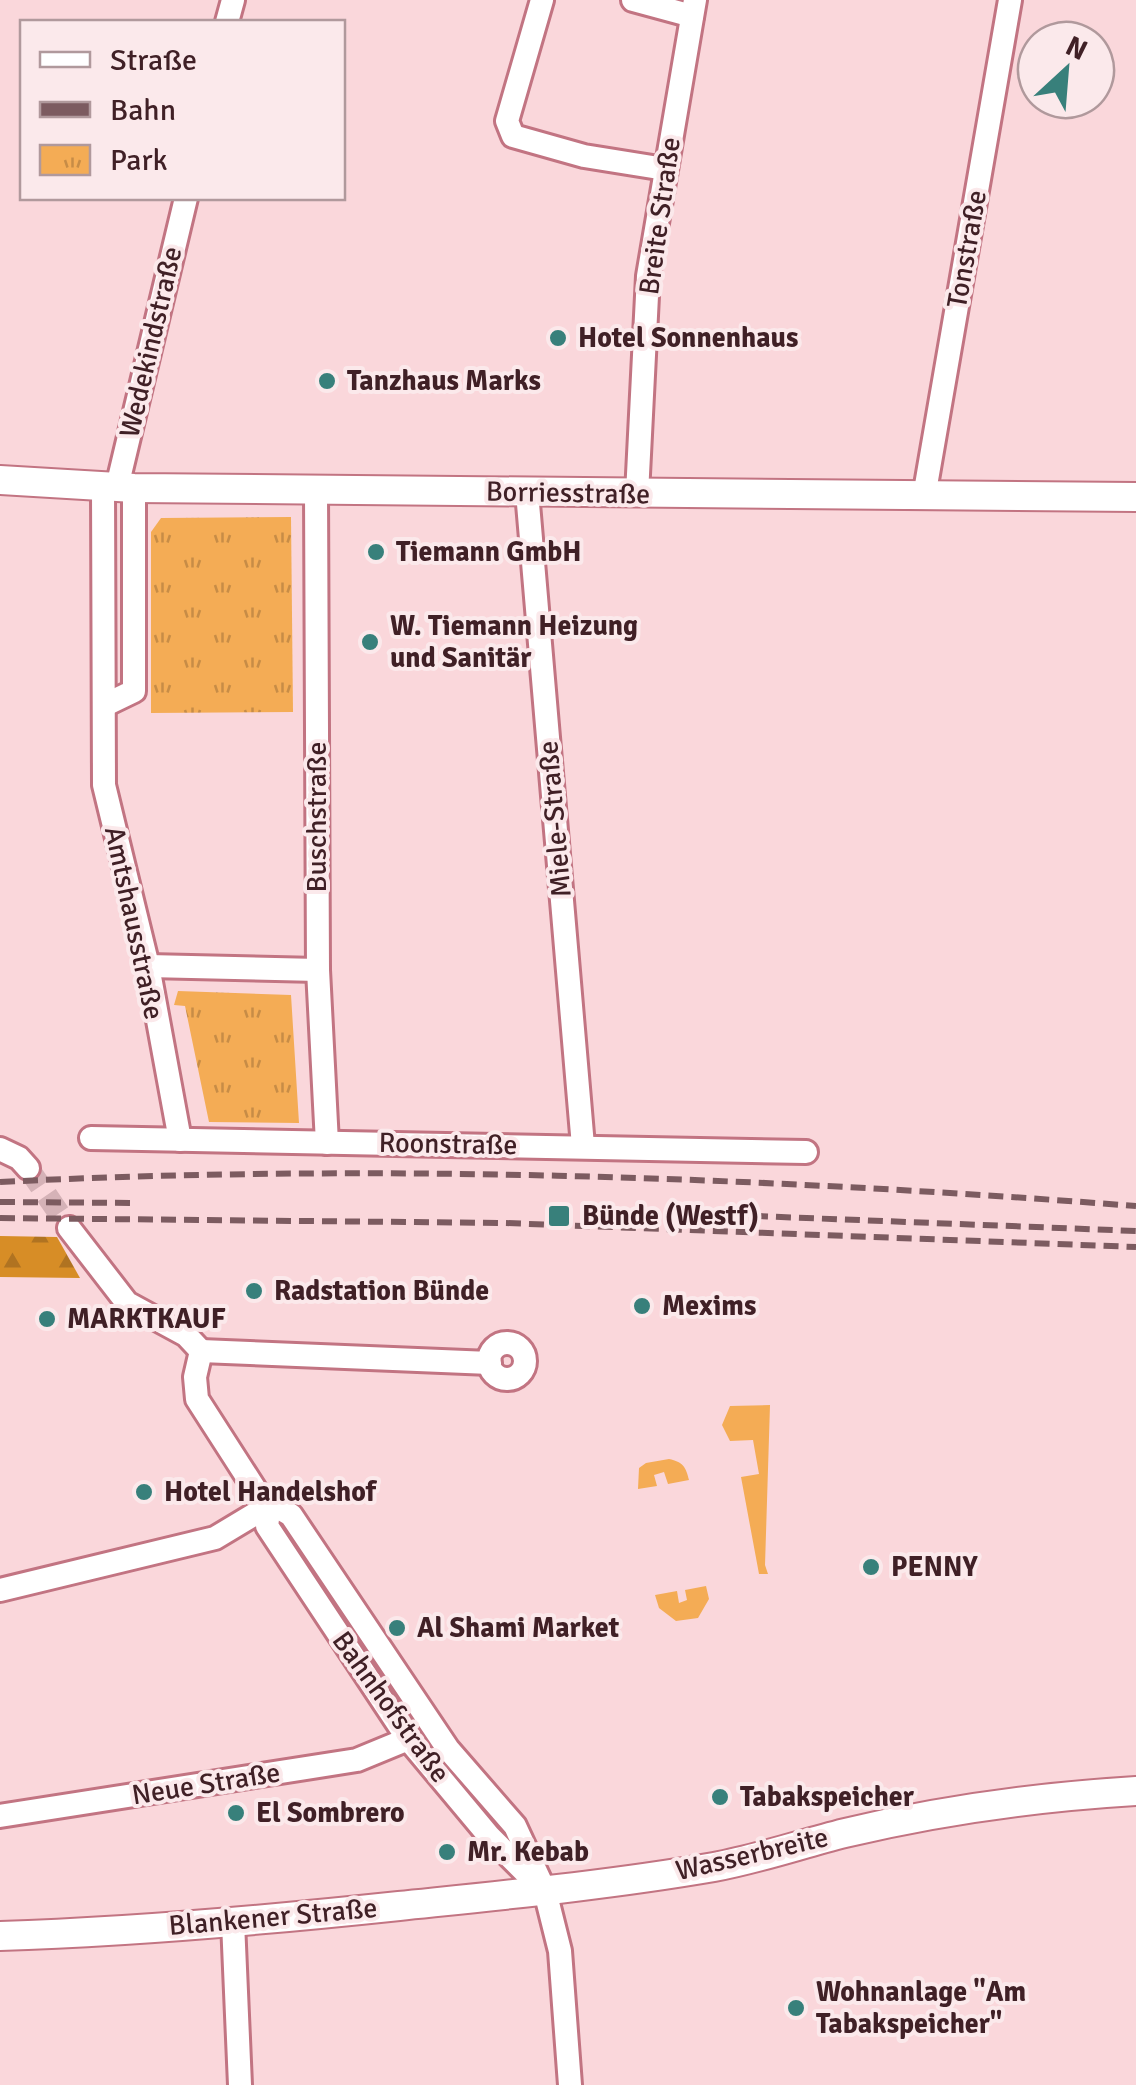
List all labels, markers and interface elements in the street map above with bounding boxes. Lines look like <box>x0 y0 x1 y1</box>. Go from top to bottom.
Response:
legend <box>20 20 345 200</box>
north arrow <box>1016 20 1116 120</box>
text: N <box>1060 29 1093 68</box>
text: Straße <box>110 42 197 79</box>
text: Bahn <box>110 92 176 129</box>
street label: Breite Straße <box>632 135 688 297</box>
text: Park <box>110 142 168 179</box>
street label: Tonstraße <box>940 187 994 311</box>
street label: Wedekindstraße <box>112 243 190 441</box>
place label: Hotel Sonnenhaus <box>578 321 798 355</box>
marker: Hotel Sonnenhaus <box>547 327 569 349</box>
place label: Tanzhaus Marks <box>347 364 541 398</box>
marker: Tanzhaus Marks <box>316 370 338 392</box>
street label: Borriesstraße <box>486 475 650 511</box>
place label: Tiemann GmbH <box>396 535 581 569</box>
marker: Tiemann GmbH <box>365 541 387 563</box>
place label: W. Tiemann Heizung und Sanitär <box>390 609 638 675</box>
marker: W. Tiemann Heizung und Sanitär <box>359 631 381 653</box>
street label: Miele-Straße <box>531 739 579 899</box>
street label: Buschstraße <box>300 742 334 892</box>
street label: Amtshausstraße <box>97 823 171 1023</box>
street label: Roonstraße <box>378 1126 518 1162</box>
place label: Bünde (Westf) <box>582 1199 759 1233</box>
marker: Bünde (Westf) <box>546 1203 572 1229</box>
place label: Radstation Bünde <box>274 1274 489 1308</box>
marker: Radstation Bünde <box>243 1280 265 1302</box>
place label: Mexims <box>662 1289 756 1323</box>
marker: Mexims <box>631 1295 653 1317</box>
place label: MARKTKAUF <box>67 1302 226 1336</box>
marker: MARKTKAUF <box>36 1308 58 1330</box>
place label: Hotel Handelshof <box>164 1475 378 1509</box>
marker: Hotel Handelshof <box>133 1481 155 1503</box>
place label: PENNY <box>891 1550 978 1584</box>
marker: PENNY <box>860 1556 882 1578</box>
place label: Al Shami Market <box>417 1611 620 1645</box>
marker: Al Shami Market <box>386 1617 408 1639</box>
street label: Bahnhofstraße <box>325 1625 457 1789</box>
street label: Neue Straße <box>129 1756 283 1812</box>
place label: Tabakspeicher <box>740 1780 915 1814</box>
marker: Tabakspeicher <box>709 1786 731 1808</box>
place label: El Sombrero <box>256 1796 405 1830</box>
marker: El Sombrero <box>225 1802 247 1824</box>
street label: Wasserbreite <box>672 1820 832 1888</box>
place label: Mr. Kebab <box>467 1835 589 1869</box>
marker: Mr. Kebab <box>436 1841 458 1863</box>
street label: Blankener Straße <box>167 1891 379 1943</box>
place label: Wohnanlage "Am Tabakspeicher" <box>816 1975 1026 2041</box>
marker: Wohnanlage "Am Tabakspeicher" <box>785 1997 807 2019</box>

